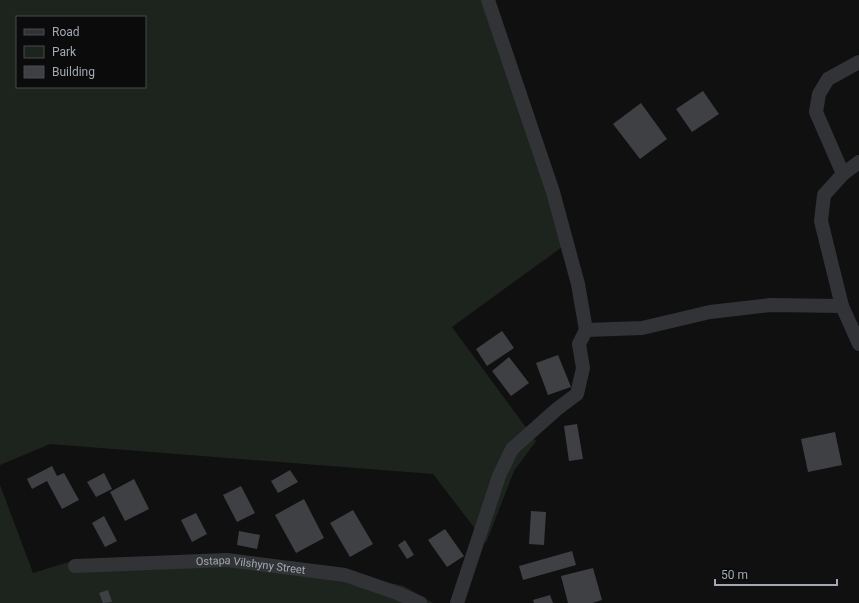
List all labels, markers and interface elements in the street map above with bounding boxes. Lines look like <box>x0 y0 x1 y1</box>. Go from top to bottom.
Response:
legend <box>16 16 146 88</box>
text: Road <box>52 25 80 39</box>
text: Park <box>52 45 77 59</box>
text: Building <box>52 65 95 79</box>
street label: Ostapa Vilshyny Street <box>196 553 307 576</box>
scale bar <box>715 561 837 587</box>
text: 50 m <box>721 568 748 582</box>

